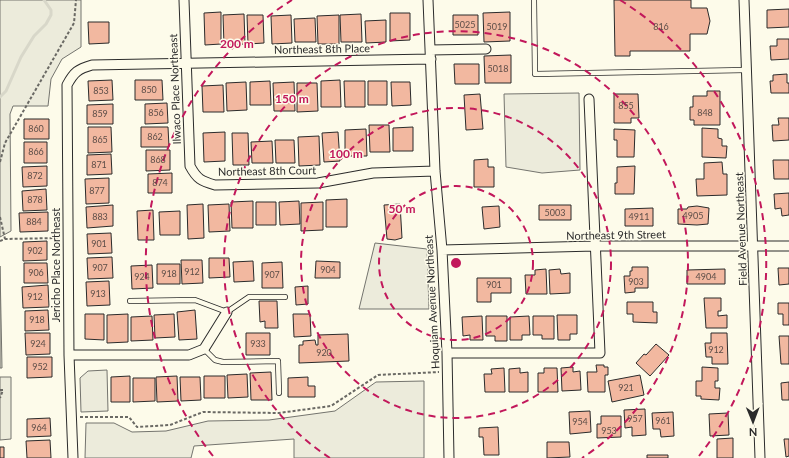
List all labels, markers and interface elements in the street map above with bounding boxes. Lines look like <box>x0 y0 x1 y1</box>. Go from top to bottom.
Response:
house number: 5025 <box>455 19 475 30</box>
house number: 5019 <box>487 21 507 32</box>
house number: 816 <box>653 21 669 32</box>
street label: Ilwaco Place Northeast <box>166 33 183 145</box>
text: 200 m <box>220 36 254 51</box>
street label: Northeast 8th Place <box>274 41 370 56</box>
house number: 5018 <box>488 63 508 74</box>
house number: 850 <box>141 84 157 95</box>
house number: 853 <box>93 85 109 96</box>
text: 150 m <box>275 91 309 106</box>
house number: 855 <box>618 100 634 111</box>
house number: 856 <box>148 107 164 118</box>
house number: 848 <box>697 107 713 118</box>
house number: 859 <box>92 108 108 119</box>
house number: 860 <box>28 123 44 134</box>
house number: 862 <box>147 131 163 142</box>
house number: 865 <box>92 134 108 145</box>
house number: 866 <box>28 146 44 157</box>
text: 100 m <box>329 146 363 161</box>
house number: 868 <box>150 154 166 165</box>
house number: 871 <box>91 159 107 170</box>
street label: Northeast 8th Court <box>218 163 316 178</box>
house number: 872 <box>27 170 43 181</box>
street label: Field Avenue Northeast <box>732 172 749 286</box>
house number: 874 <box>152 177 168 188</box>
house number: 877 <box>89 185 105 196</box>
house number: 878 <box>27 194 43 205</box>
text: 50 m <box>389 201 415 216</box>
house number: 5003 <box>545 207 565 218</box>
street label: Jericho Place Northeast <box>49 208 62 322</box>
house number: 4905 <box>683 210 703 221</box>
house number: 883 <box>92 211 108 222</box>
house number: 4911 <box>629 211 649 222</box>
house number: 884 <box>26 216 42 227</box>
street label: Northeast 9th Street <box>566 227 666 242</box>
street label: Hoquiam Avenue Northeast <box>421 235 442 369</box>
house number: 901 <box>91 238 107 249</box>
house number: 902 <box>27 245 43 256</box>
centre of rings <box>449 256 463 270</box>
house number: 907 <box>92 262 108 273</box>
house number: 904 <box>320 264 336 275</box>
house number: 912 <box>184 266 200 277</box>
house number: 906 <box>28 267 44 278</box>
house number: 918 <box>161 268 177 279</box>
house number: 907 <box>264 269 280 280</box>
house number: 924 <box>134 271 150 282</box>
house number: 4904 <box>696 271 716 282</box>
house number: 903 <box>628 276 644 287</box>
house number: 901 <box>486 279 502 290</box>
house number: 913 <box>90 288 106 299</box>
house number: 912 <box>27 291 43 302</box>
house number: 918 <box>29 314 45 325</box>
house number: 924 <box>30 338 46 349</box>
house number: 933 <box>250 338 266 349</box>
house number: 912 <box>708 344 724 355</box>
house number: 920 <box>316 347 332 358</box>
house number: 952 <box>32 361 48 372</box>
house number: 921 <box>618 382 634 393</box>
north arrow <box>733 402 773 442</box>
house number: 957 <box>627 413 643 424</box>
house number: 961 <box>655 415 671 426</box>
house number: 954 <box>572 416 588 427</box>
house number: 964 <box>31 422 47 433</box>
house number: 953 <box>601 425 617 436</box>
text: N <box>749 426 758 439</box>

